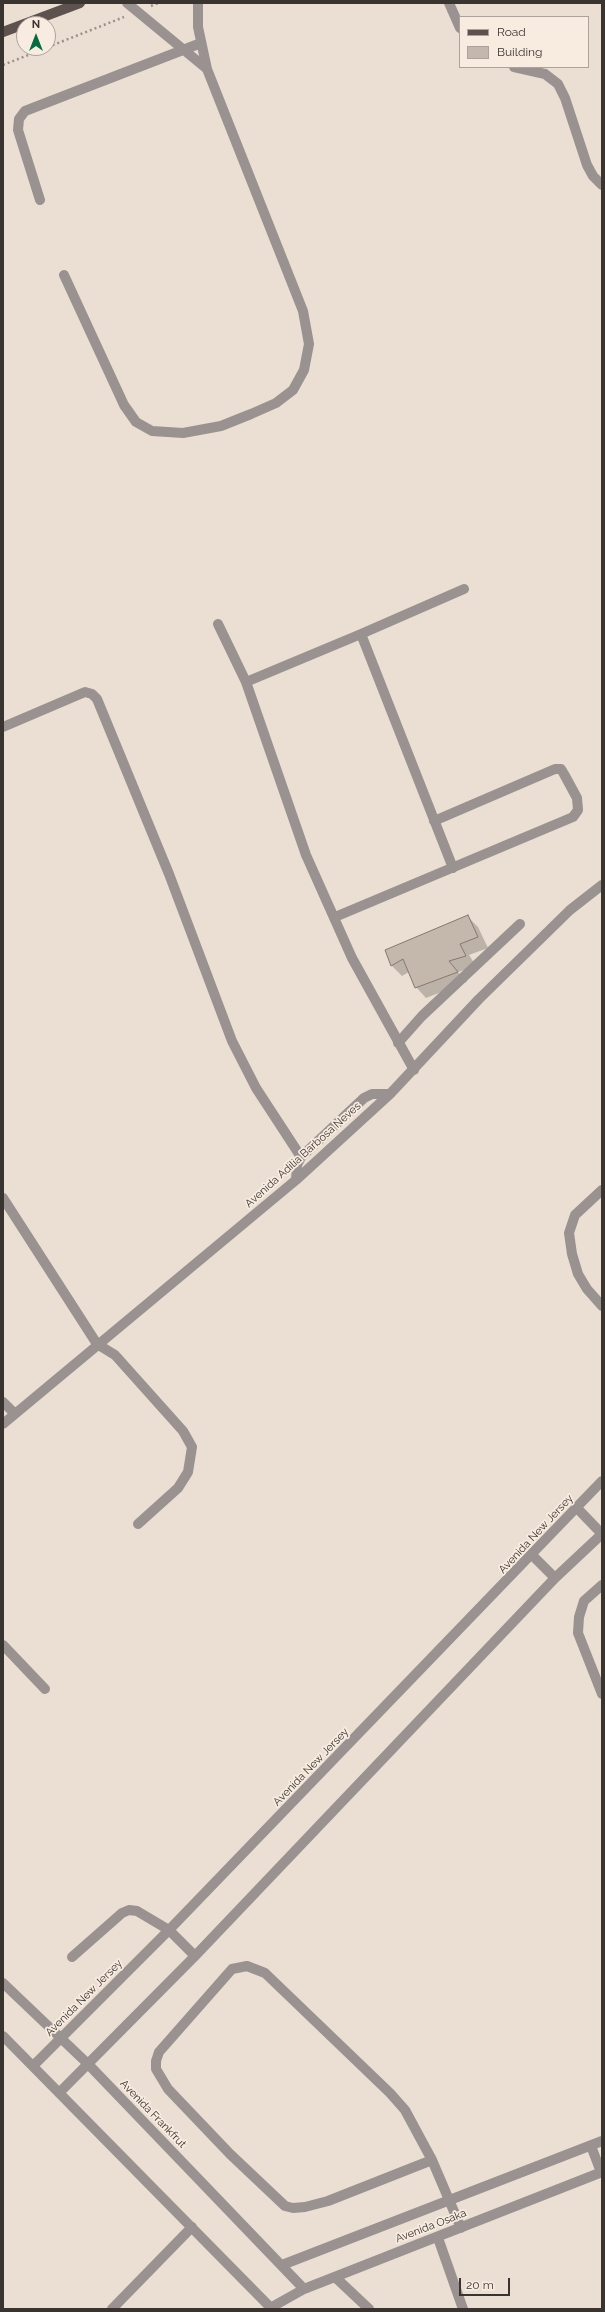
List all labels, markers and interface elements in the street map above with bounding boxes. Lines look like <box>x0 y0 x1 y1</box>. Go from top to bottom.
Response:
north arrow <box>16 16 56 56</box>
legend <box>459 16 589 68</box>
text: N <box>32 18 40 31</box>
text: Road <box>497 25 526 39</box>
text: Building <box>497 45 543 59</box>
street label: Avenida Adilia Barbosa Neves <box>242 1100 364 1210</box>
street label: Avenida New Jersey <box>496 1492 576 1576</box>
street label: Avenida New Jersey <box>270 1725 352 1809</box>
street label: Avenida New Jersey <box>43 1957 125 2039</box>
street label: Avenida Frankfrut <box>117 2077 189 2151</box>
street label: Avenida Osaka <box>394 2206 468 2246</box>
scale bar <box>461 2270 512 2296</box>
text: 20 m <box>466 2278 494 2292</box>

